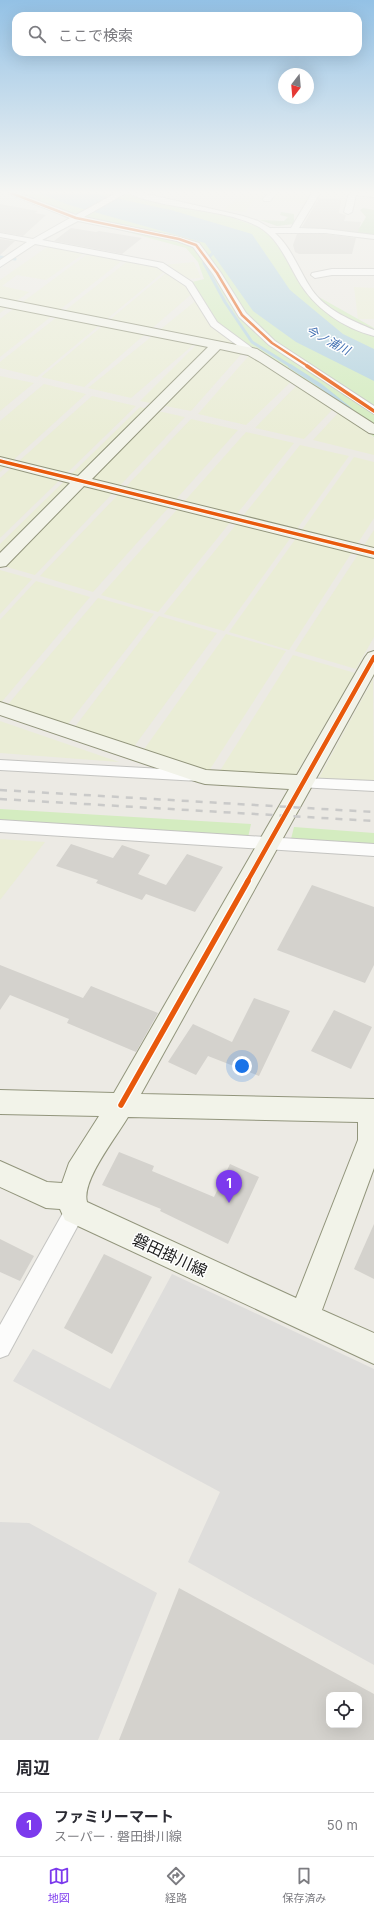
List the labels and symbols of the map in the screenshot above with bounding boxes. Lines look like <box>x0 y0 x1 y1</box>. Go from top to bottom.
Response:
north arrow <box>278 68 314 104</box>
water label: 今ノ浦川 <box>303 322 354 359</box>
your location <box>232 1056 252 1076</box>
pin: 1 <box>216 1170 242 1203</box>
street label: 磐田掛川線 <box>130 1229 210 1281</box>

